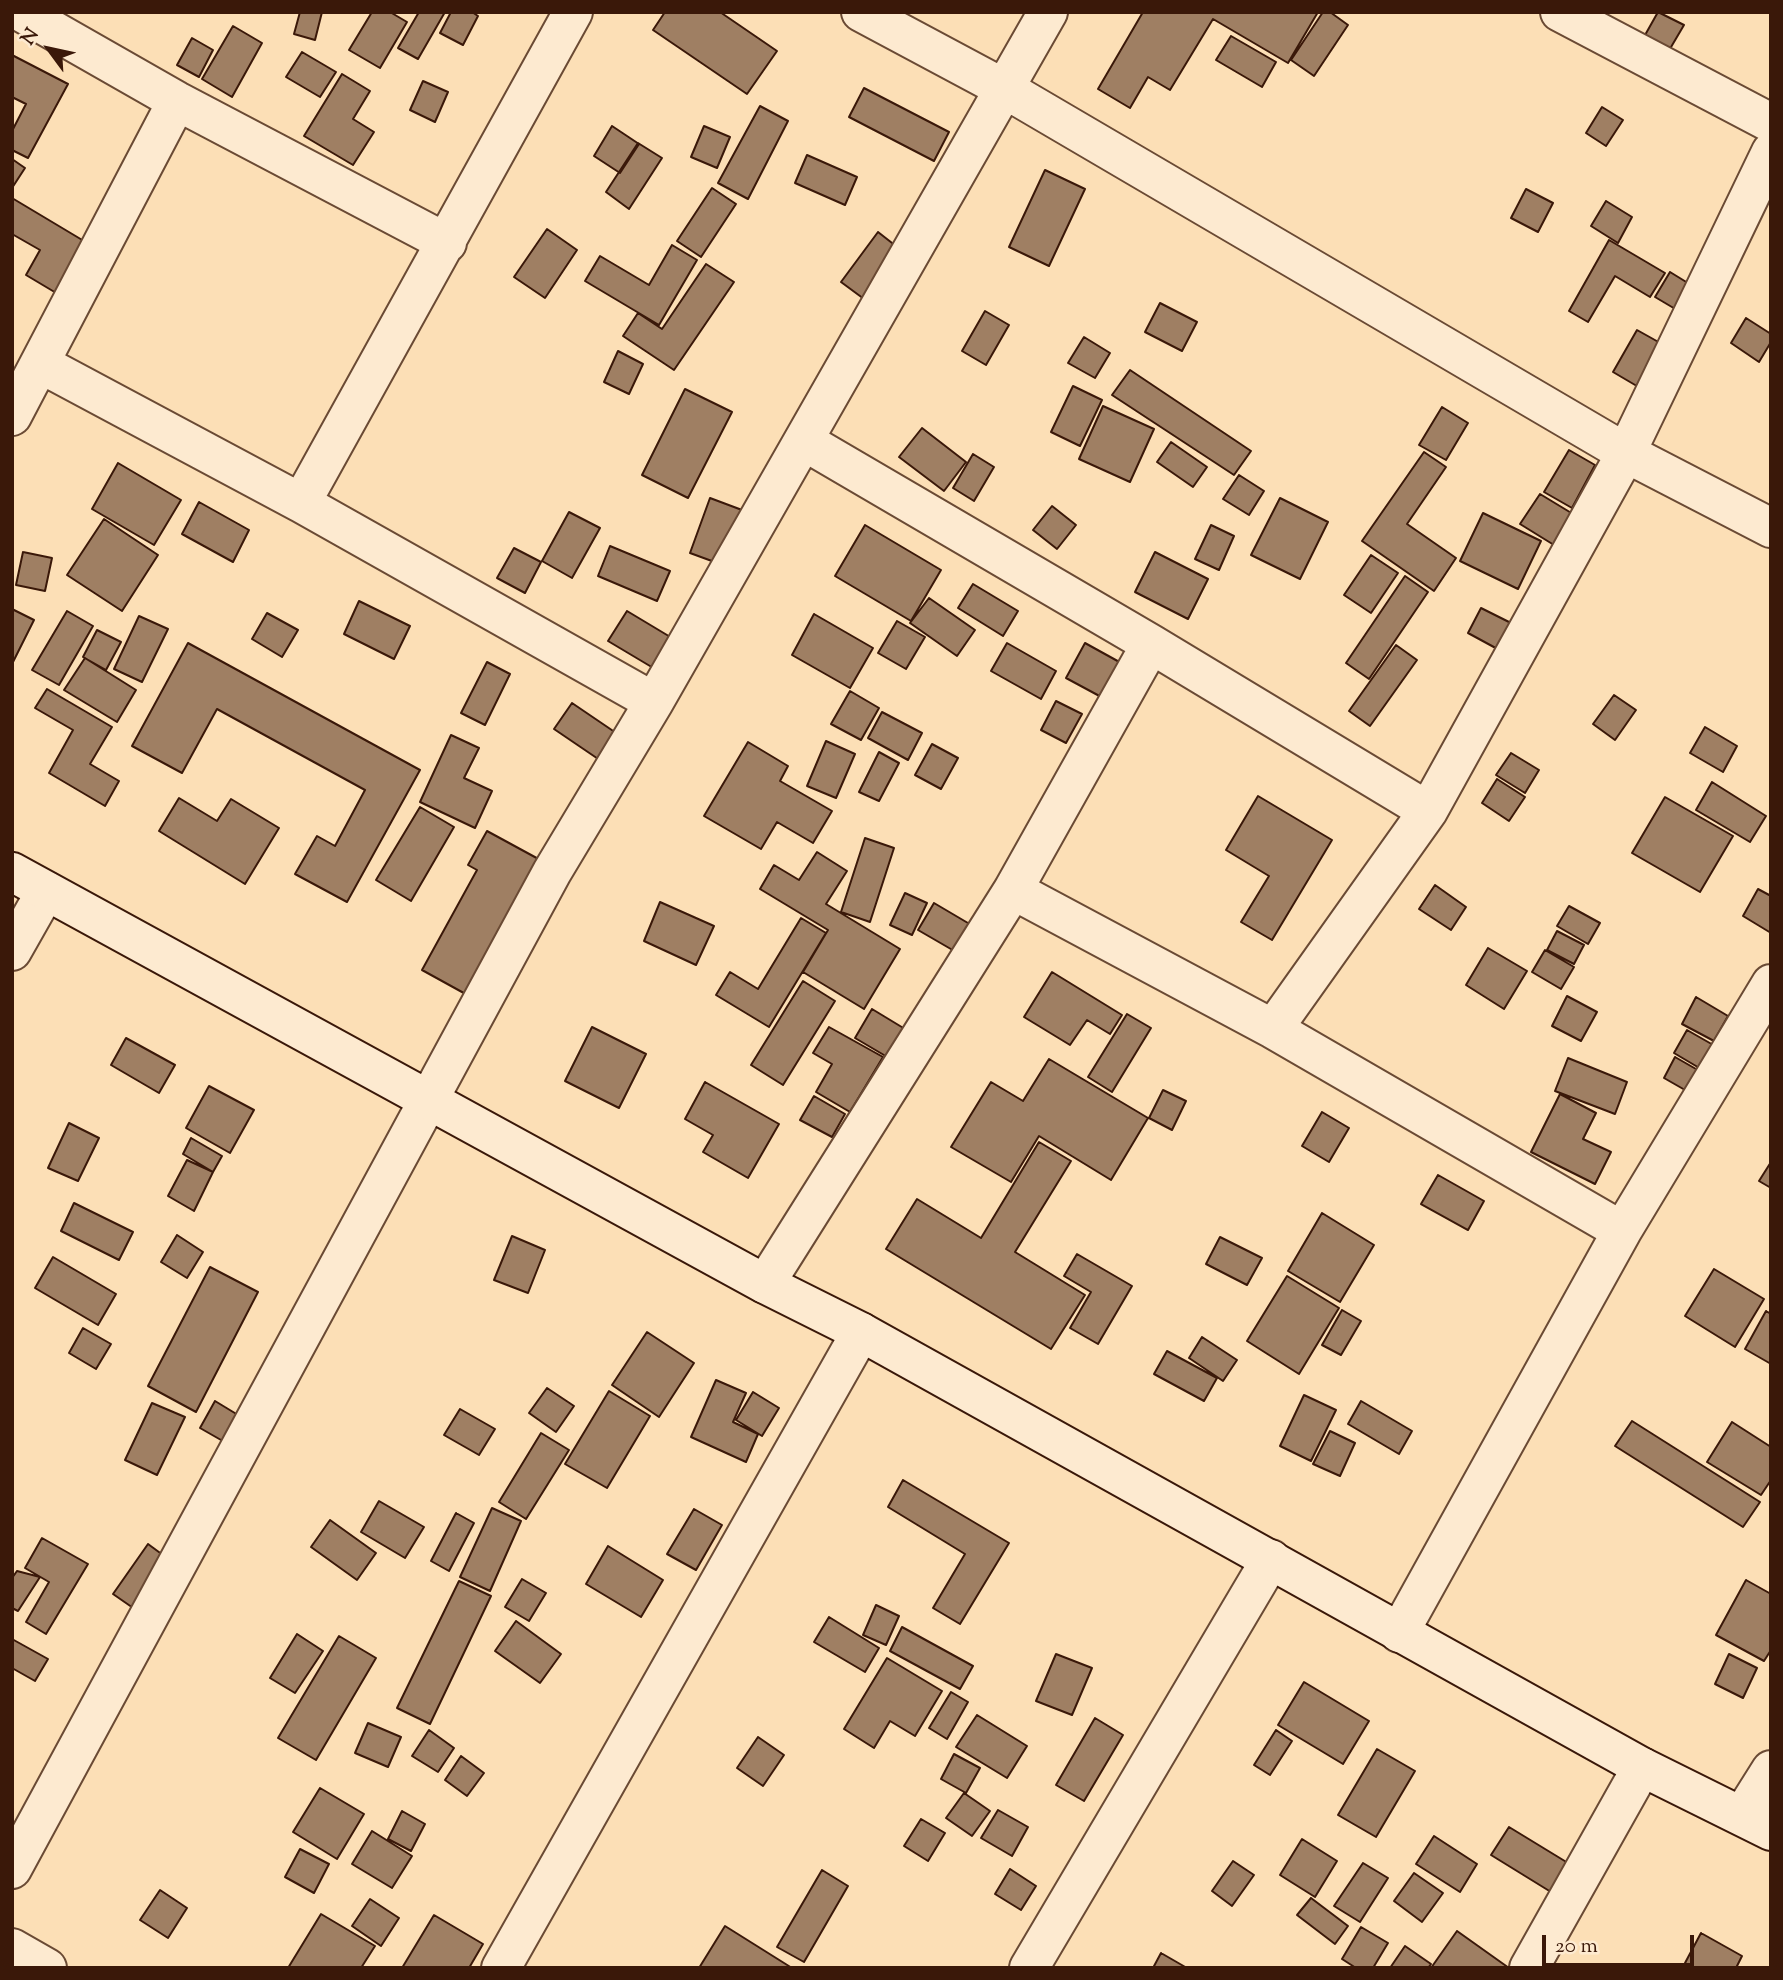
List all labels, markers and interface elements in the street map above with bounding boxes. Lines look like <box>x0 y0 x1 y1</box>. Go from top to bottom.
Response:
north arrow <box>14 14 84 84</box>
text: N <box>16 24 46 51</box>
scale bar <box>1545 1920 1697 1964</box>
text: 20 m <box>1555 1932 1598 1962</box>

